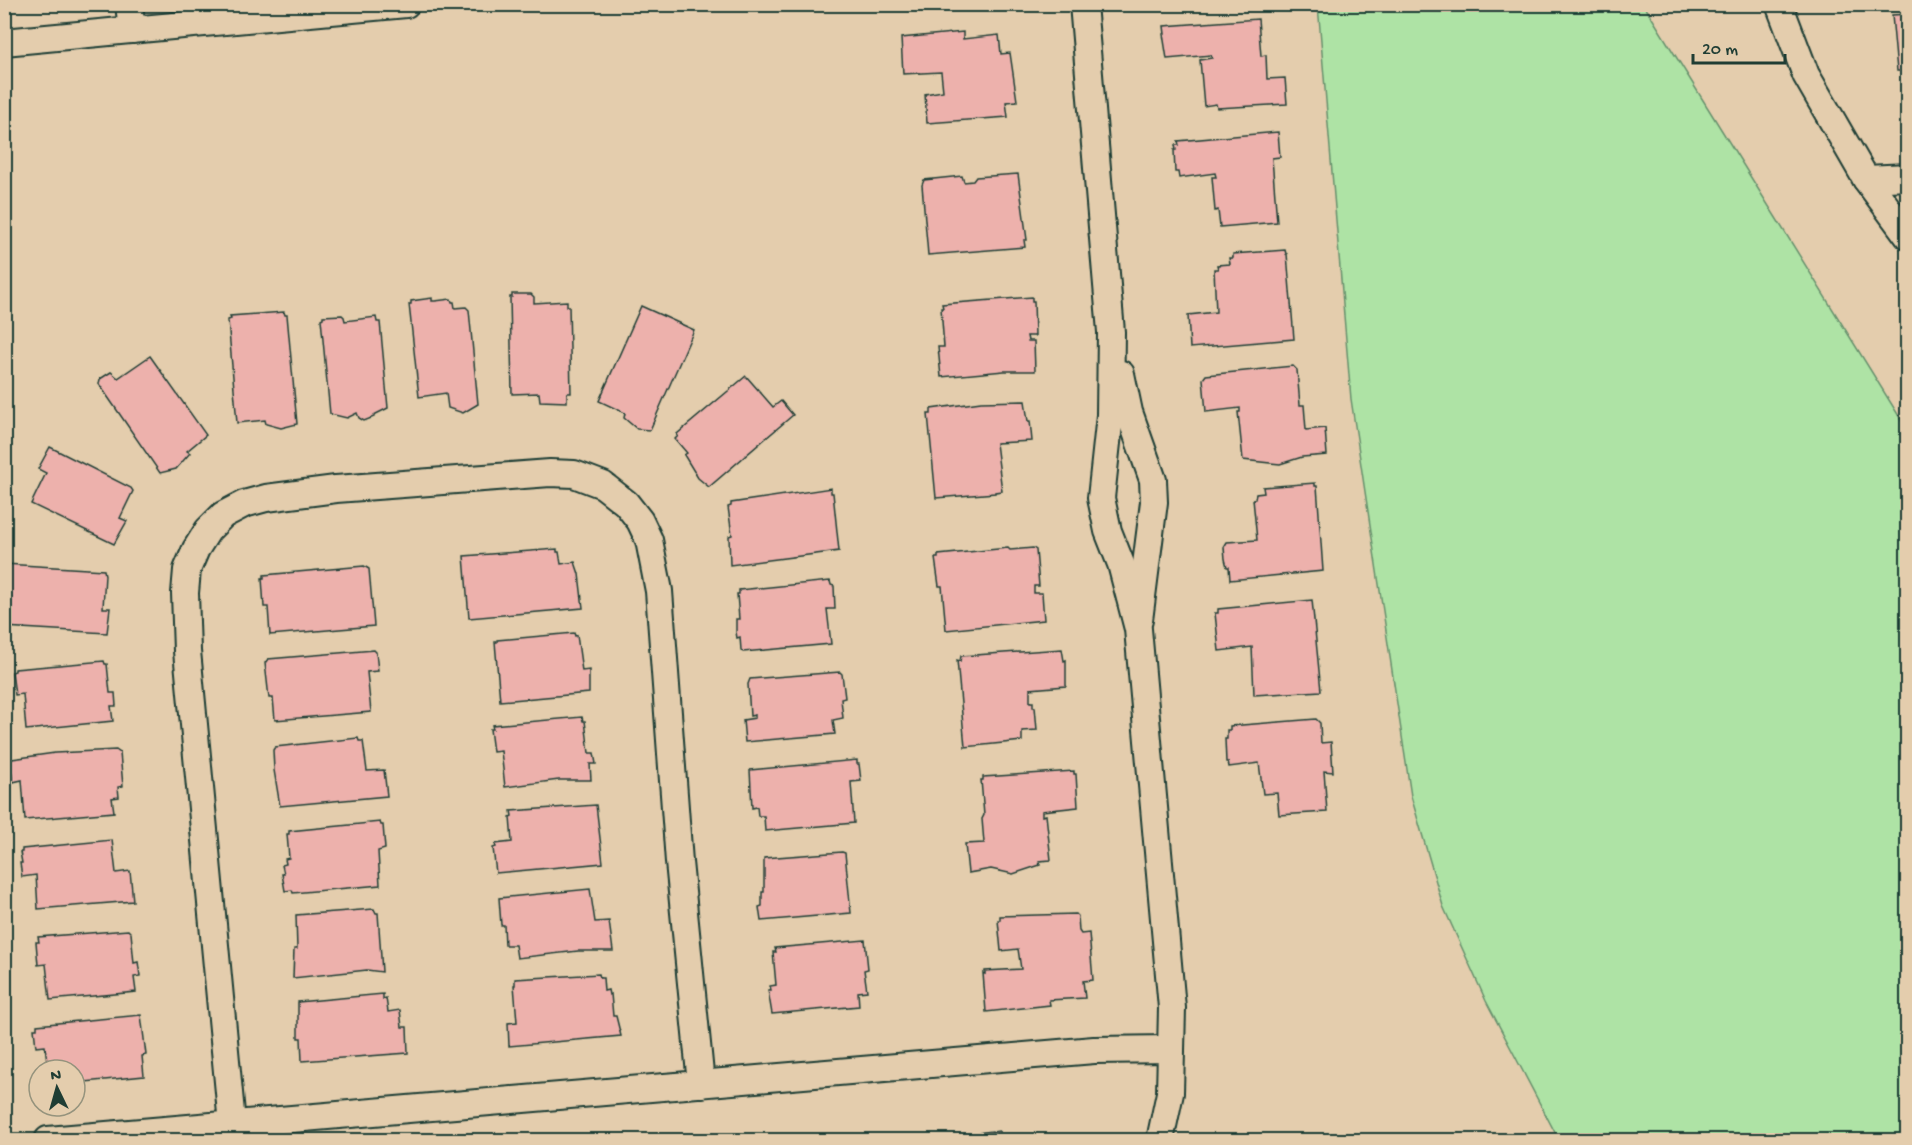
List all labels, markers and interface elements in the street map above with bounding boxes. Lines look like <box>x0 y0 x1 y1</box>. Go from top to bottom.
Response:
scale bar <box>1693 27 1784 65</box>
text: 20 m <box>1702 40 1738 61</box>
north arrow <box>27 1058 87 1118</box>
text: N <box>50 1067 63 1086</box>

